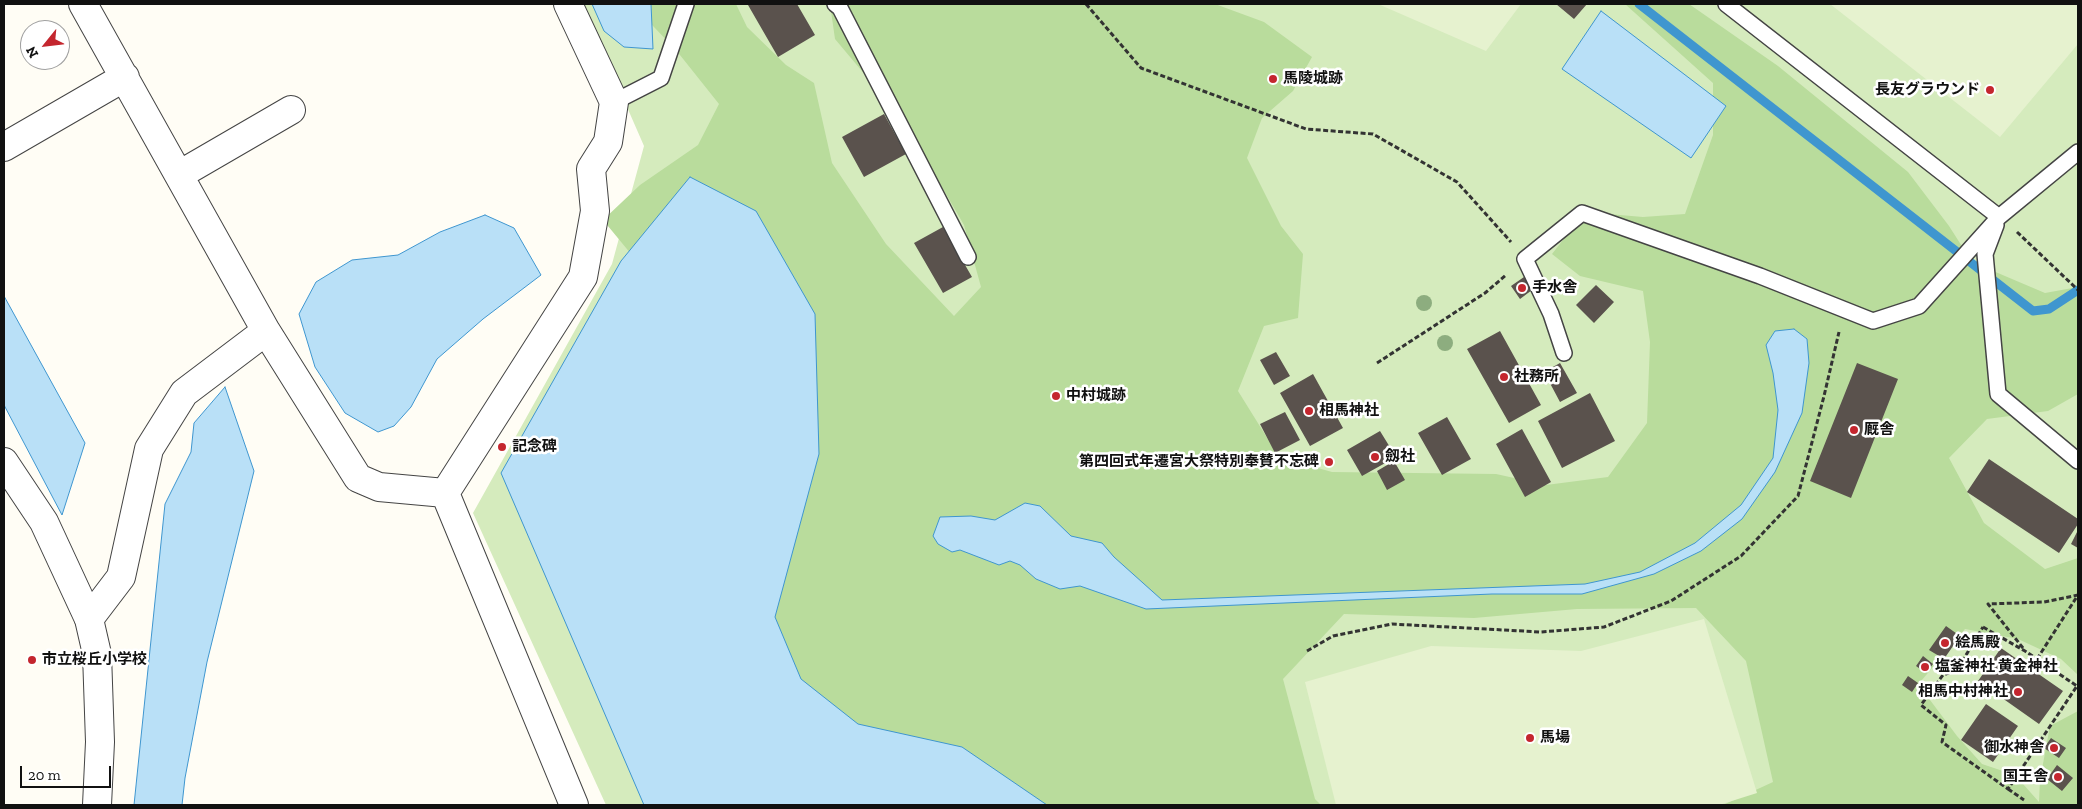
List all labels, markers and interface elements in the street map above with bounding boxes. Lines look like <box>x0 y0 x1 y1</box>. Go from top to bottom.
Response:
north arrow <box>20 20 70 70</box>
text: N <box>22 43 42 61</box>
place label: 馬陵城跡 <box>1283 70 1343 88</box>
marker: 馬陵城跡 <box>1267 73 1279 85</box>
place label: 長友グラウンド <box>1875 81 1980 99</box>
marker: 長友グラウンド <box>1984 84 1996 96</box>
place label: 手水舎 <box>1532 279 1577 297</box>
marker: 手水舎 <box>1516 282 1528 294</box>
place label: 社務所 <box>1514 368 1559 386</box>
marker: 社務所 <box>1498 371 1510 383</box>
place label: 中村城跡 <box>1066 387 1126 405</box>
marker: 中村城跡 <box>1050 390 1062 402</box>
place label: 相馬神社 <box>1319 402 1379 420</box>
marker: 相馬神社 <box>1303 405 1315 417</box>
place label: 厩舎 <box>1864 421 1894 439</box>
marker: 厩舎 <box>1848 424 1860 436</box>
place label: 記念碑 <box>512 438 557 456</box>
marker: 記念碑 <box>496 441 508 453</box>
place label: 劔社 <box>1385 448 1415 466</box>
marker: 劔社 <box>1369 451 1381 463</box>
place label: 第四回式年遷宮大祭特別奉賛不忘碑 <box>1079 453 1319 471</box>
marker: 第四回式年遷宮大祭特別奉賛不忘碑 <box>1323 456 1335 468</box>
place label: 絵馬殿 <box>1955 634 2000 652</box>
marker: 絵馬殿 <box>1939 637 1951 649</box>
place label: 市立桜丘小学校 <box>42 651 147 669</box>
marker: 市立桜丘小学校 <box>26 654 38 666</box>
place label: 塩釜神社 黄金神社 <box>1935 658 2058 676</box>
marker: 塩釜神社 黄金神社 <box>1919 661 1931 673</box>
place label: 相馬中村神社 <box>1918 683 2008 701</box>
marker: 相馬中村神社 <box>2012 686 2024 698</box>
place label: 馬場 <box>1540 729 1570 747</box>
marker: 馬場 <box>1524 732 1536 744</box>
place label: 御水神舎 <box>1984 739 2044 757</box>
marker: 御水神舎 <box>2048 742 2060 754</box>
scale bar <box>22 756 114 788</box>
text: 20 m <box>28 766 61 784</box>
place label: 国王舎 <box>2003 768 2048 786</box>
marker: 国王舎 <box>2052 771 2064 783</box>

